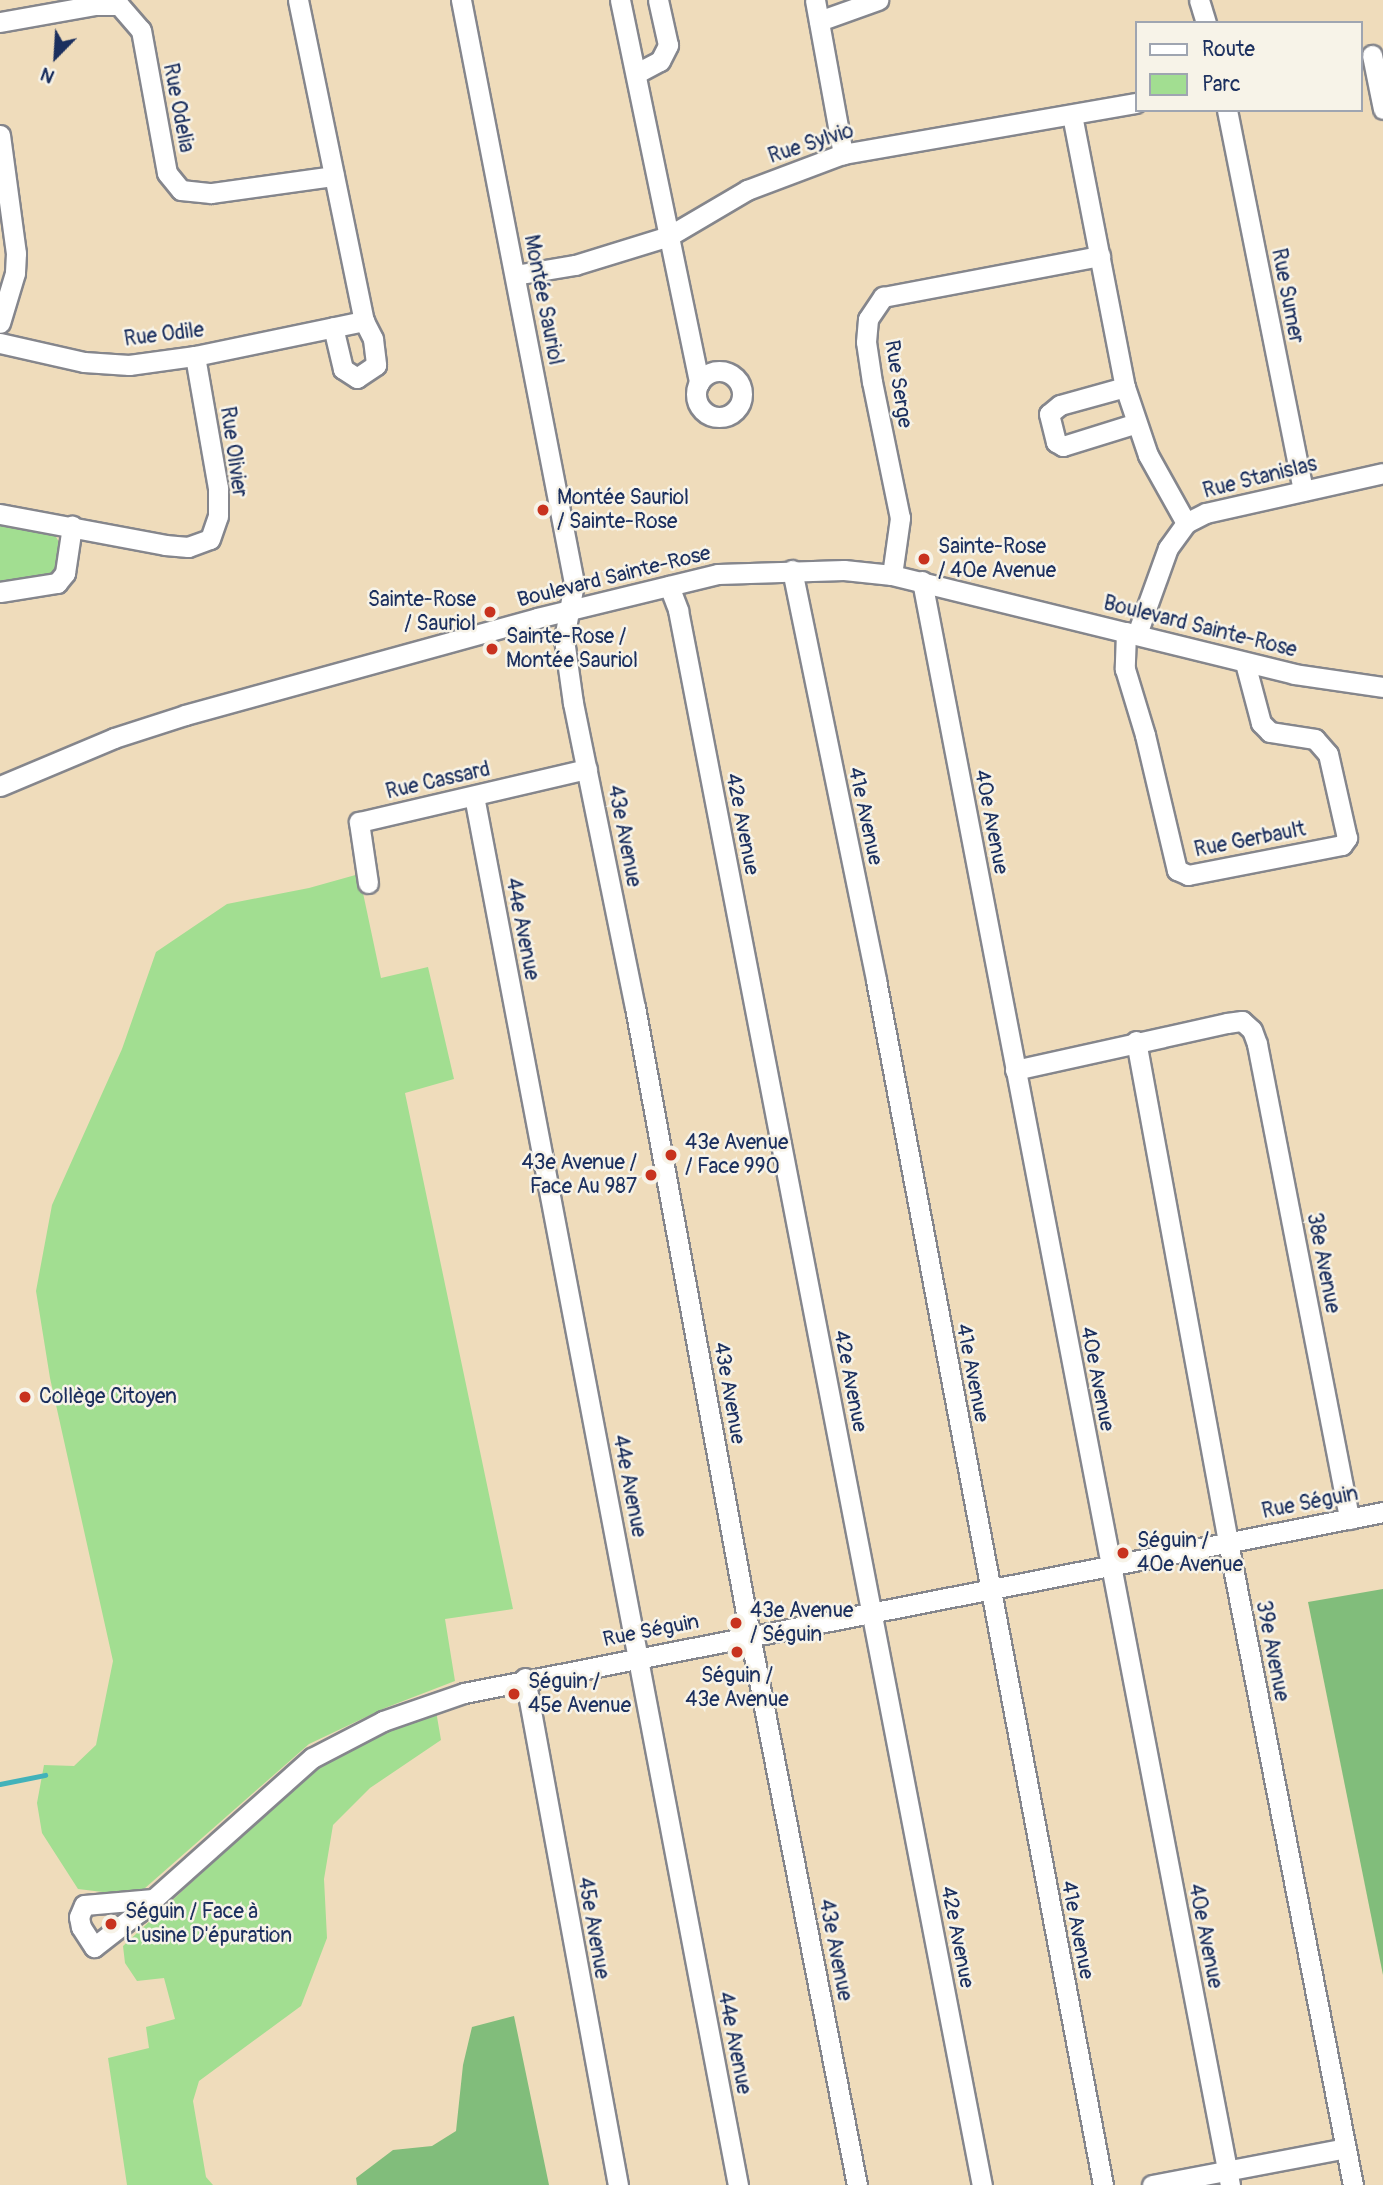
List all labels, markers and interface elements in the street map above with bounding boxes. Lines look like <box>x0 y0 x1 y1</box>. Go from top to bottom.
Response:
north arrow <box>21 21 91 91</box>
legend <box>1134 21 1362 112</box>
text: Route <box>1202 36 1255 63</box>
street label: Rue Odelia <box>157 61 199 155</box>
text: N <box>37 62 58 89</box>
text: Parc <box>1202 71 1241 98</box>
street label: Rue Sylvio <box>765 118 857 170</box>
street label: Montée Sauriol <box>518 233 568 367</box>
street label: Rue Sumer <box>1265 246 1309 346</box>
street label: Rue Odile <box>123 318 205 352</box>
street label: Rue Serge <box>879 338 917 430</box>
street label: Rue Olivier <box>214 405 252 499</box>
street label: Rue Stanislas <box>1200 452 1320 504</box>
place label: Montée Sauriol / Sainte-Rose <box>557 485 689 535</box>
marker: Montée Sauriol / Sainte-Rose <box>535 502 551 518</box>
place label: Sainte-Rose / 40e Avenue <box>938 534 1056 584</box>
street label: Boulevard Sainte-Rose <box>515 541 713 613</box>
marker: Sainte-Rose / 40e Avenue <box>916 551 932 567</box>
place label: Sainte-Rose / Sauriol <box>368 587 476 637</box>
street label: Boulevard Sainte-Rose <box>1101 591 1299 663</box>
marker: Sainte-Rose / Sauriol <box>482 604 498 620</box>
place label: Sainte-Rose / Montée Sauriol <box>506 624 638 674</box>
marker: Sainte-Rose / Montée Sauriol <box>484 641 500 657</box>
street label: Rue Cassard <box>383 757 493 805</box>
street label: 41e Avenue <box>842 765 888 867</box>
street label: 40e Avenue <box>969 768 1013 876</box>
street label: 42e Avenue <box>720 771 764 877</box>
street label: 43e Avenue <box>602 783 646 889</box>
street label: Rue Gerbault <box>1192 817 1308 863</box>
street label: 44e Avenue <box>500 876 544 982</box>
place label: 43e Avenue / Face 990 <box>685 1130 788 1180</box>
marker: 43e Avenue / Face 990 <box>663 1147 679 1163</box>
place label: 43e Avenue / Face Au 987 <box>522 1150 637 1200</box>
marker: 43e Avenue / Face Au 987 <box>643 1167 659 1183</box>
street label: 38e Avenue <box>1301 1211 1345 1315</box>
street label: 41e Avenue <box>950 1322 994 1424</box>
street label: 40e Avenue <box>1075 1325 1119 1433</box>
street label: 42e Avenue <box>828 1328 872 1434</box>
street label: 43e Avenue <box>708 1340 750 1446</box>
place label: Collège Citoyen <box>39 1384 177 1410</box>
marker: Collège Citoyen <box>17 1389 33 1405</box>
street label: 44e Avenue <box>607 1433 651 1539</box>
street label: Rue Séguin <box>1260 1481 1360 1525</box>
place label: Séguin / 40e Avenue <box>1137 1528 1243 1578</box>
marker: Séguin / 40e Avenue <box>1115 1545 1131 1561</box>
place label: 43e Avenue / Séguin <box>750 1598 853 1648</box>
street label: 39e Avenue <box>1250 1599 1294 1703</box>
street label: Rue Séguin <box>601 1609 701 1653</box>
marker: 43e Avenue / Séguin <box>728 1615 744 1631</box>
marker: Séguin / 43e Avenue <box>729 1644 745 1660</box>
place label: Séguin / 43e Avenue <box>685 1663 789 1713</box>
place label: Séguin / 45e Avenue <box>528 1669 631 1719</box>
marker: Séguin / 45e Avenue <box>506 1686 522 1702</box>
street label: 45e Avenue <box>572 1875 614 1981</box>
street label: 41e Avenue <box>1055 1879 1099 1981</box>
street label: 40e Avenue <box>1183 1882 1227 1990</box>
street label: 42e Avenue <box>935 1884 979 1990</box>
street label: 43e Avenue <box>813 1897 857 2003</box>
place label: Séguin / Face à L'usine D'épuration <box>125 1899 292 1949</box>
marker: Séguin / Face à L'usine D'épuration <box>103 1916 119 1932</box>
street label: 44e Avenue <box>712 1990 756 2096</box>

